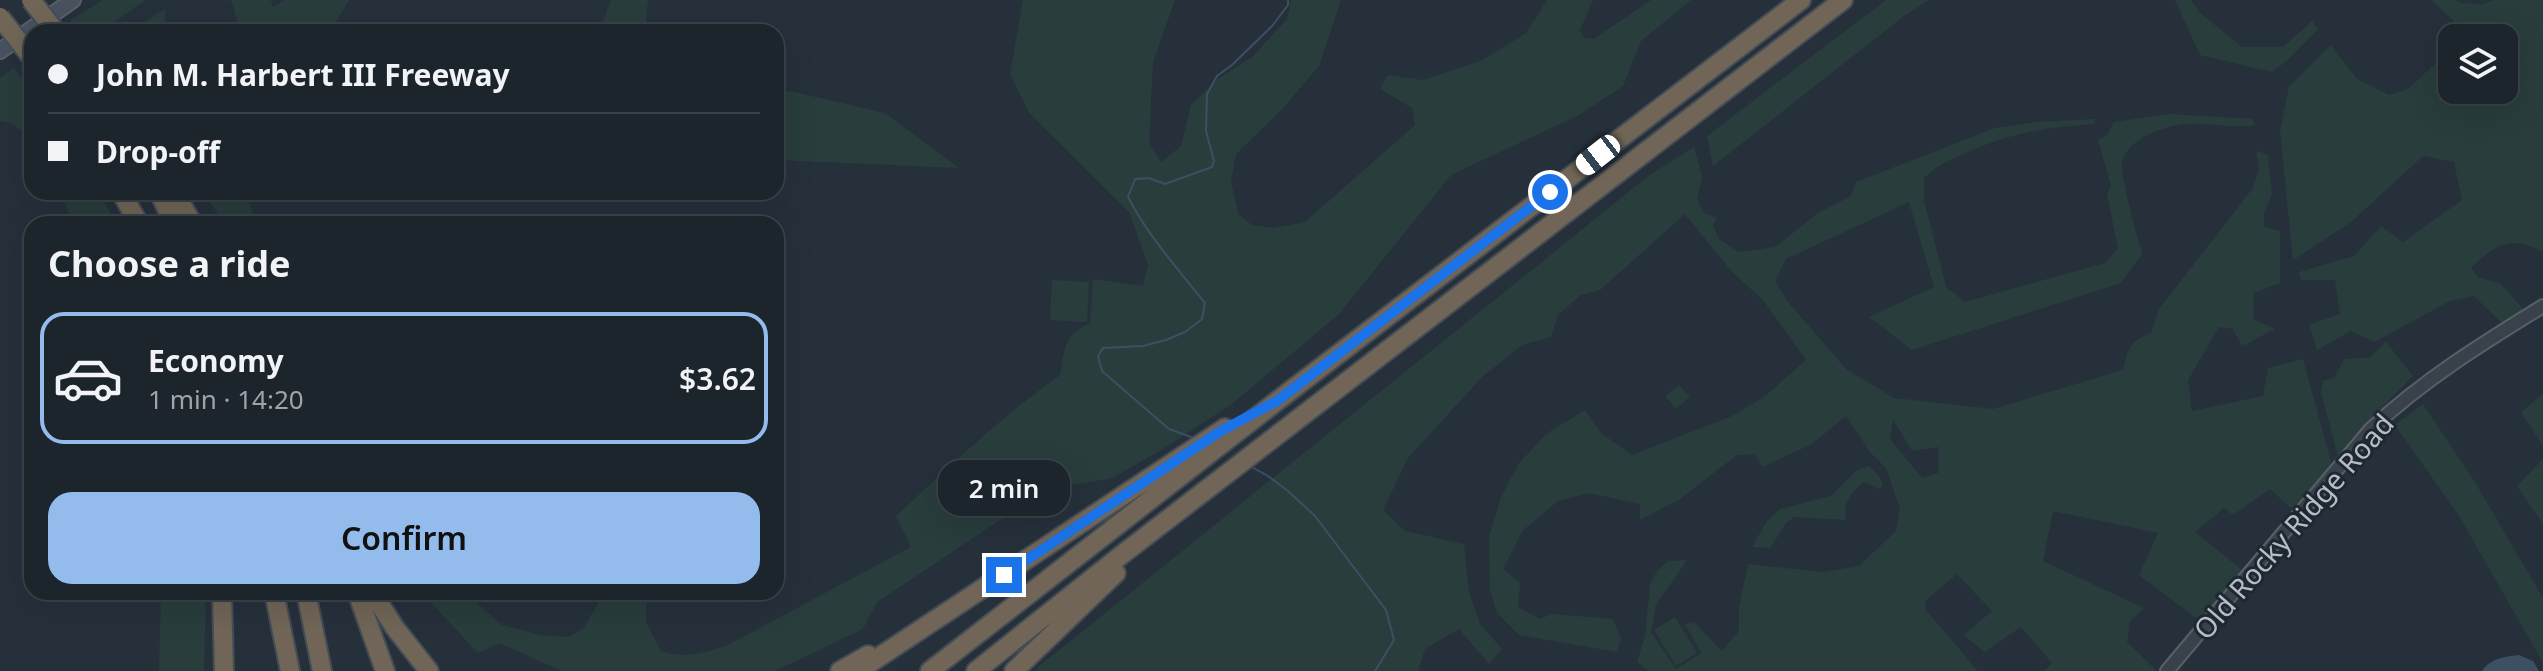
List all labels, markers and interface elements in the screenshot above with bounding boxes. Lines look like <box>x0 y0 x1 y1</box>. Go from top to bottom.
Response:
map controls <box>2438 24 2518 104</box>
button: layers <box>2438 24 2518 104</box>
text: John M. Harbert III Freeway <box>96 54 510 95</box>
text: Drop-off <box>96 131 220 172</box>
car <box>1572 131 1624 179</box>
route start <box>1532 174 1568 210</box>
text: Choose a ride <box>48 239 290 288</box>
text: Economy <box>148 340 284 381</box>
icon: car <box>52 342 124 414</box>
text: $3.62 <box>679 358 756 399</box>
text: 1 min · 14:20 <box>148 381 304 417</box>
street label: Old Rocky Ridge Road <box>2184 405 2402 647</box>
callout: 2 min <box>938 459 1070 515</box>
text: 2 min <box>969 470 1039 506</box>
button: Confirm <box>48 492 760 584</box>
route end <box>986 557 1022 593</box>

